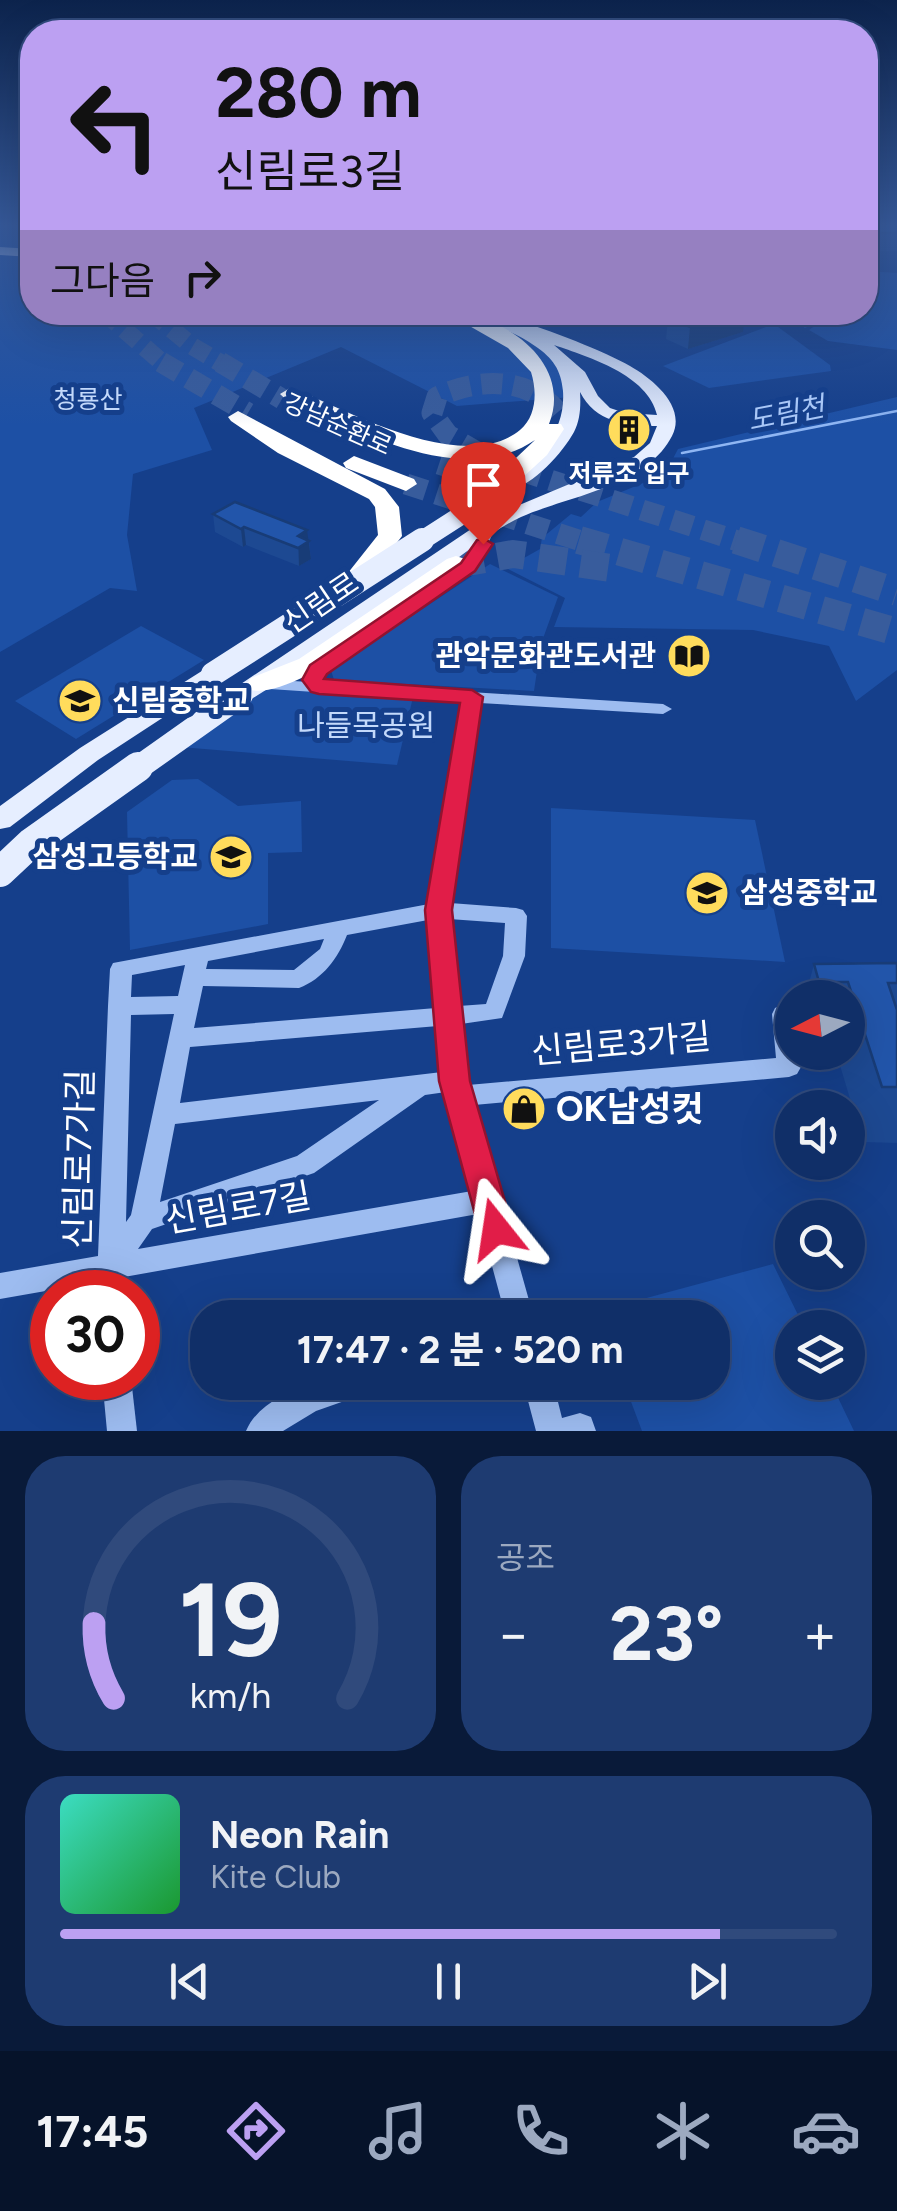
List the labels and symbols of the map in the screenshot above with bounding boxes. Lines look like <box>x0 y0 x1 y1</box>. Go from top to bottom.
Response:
park label: 청룡산 <box>53 384 123 414</box>
street label: 강남순환로 <box>279 387 397 461</box>
water label: 도림천 <box>745 388 830 437</box>
building icon: 저류조 입구 <box>606 407 652 453</box>
pin <box>441 442 526 545</box>
place label: 저류조 입구 <box>569 458 689 488</box>
street label: 신림로 <box>276 564 365 641</box>
library icon: 관악문화관도서관 <box>666 633 712 679</box>
place label: 관악문화관도서관 <box>435 637 656 674</box>
school or university icon: 신림중학교 <box>57 678 103 724</box>
place label: 신림중학교 <box>112 682 250 719</box>
park label: 나들목공원 <box>297 707 435 744</box>
school or university icon: 삼성고등학교 <box>208 834 254 880</box>
place label: 삼성고등학교 <box>32 838 198 875</box>
school or university icon: 삼성중학교 <box>684 870 730 916</box>
place label: 삼성중학교 <box>740 874 878 911</box>
north arrow <box>775 980 865 1070</box>
street label: 신림로3가길 <box>529 1015 713 1073</box>
street label: 신림로7가길 <box>56 1069 102 1249</box>
shop icon: OK남성컷 <box>501 1086 547 1132</box>
place label: OK남성컷 <box>556 1088 703 1130</box>
street label: 신림로7길 <box>162 1175 314 1241</box>
position arrow <box>444 1177 548 1281</box>
speed limit sign: 30 <box>30 1270 160 1400</box>

